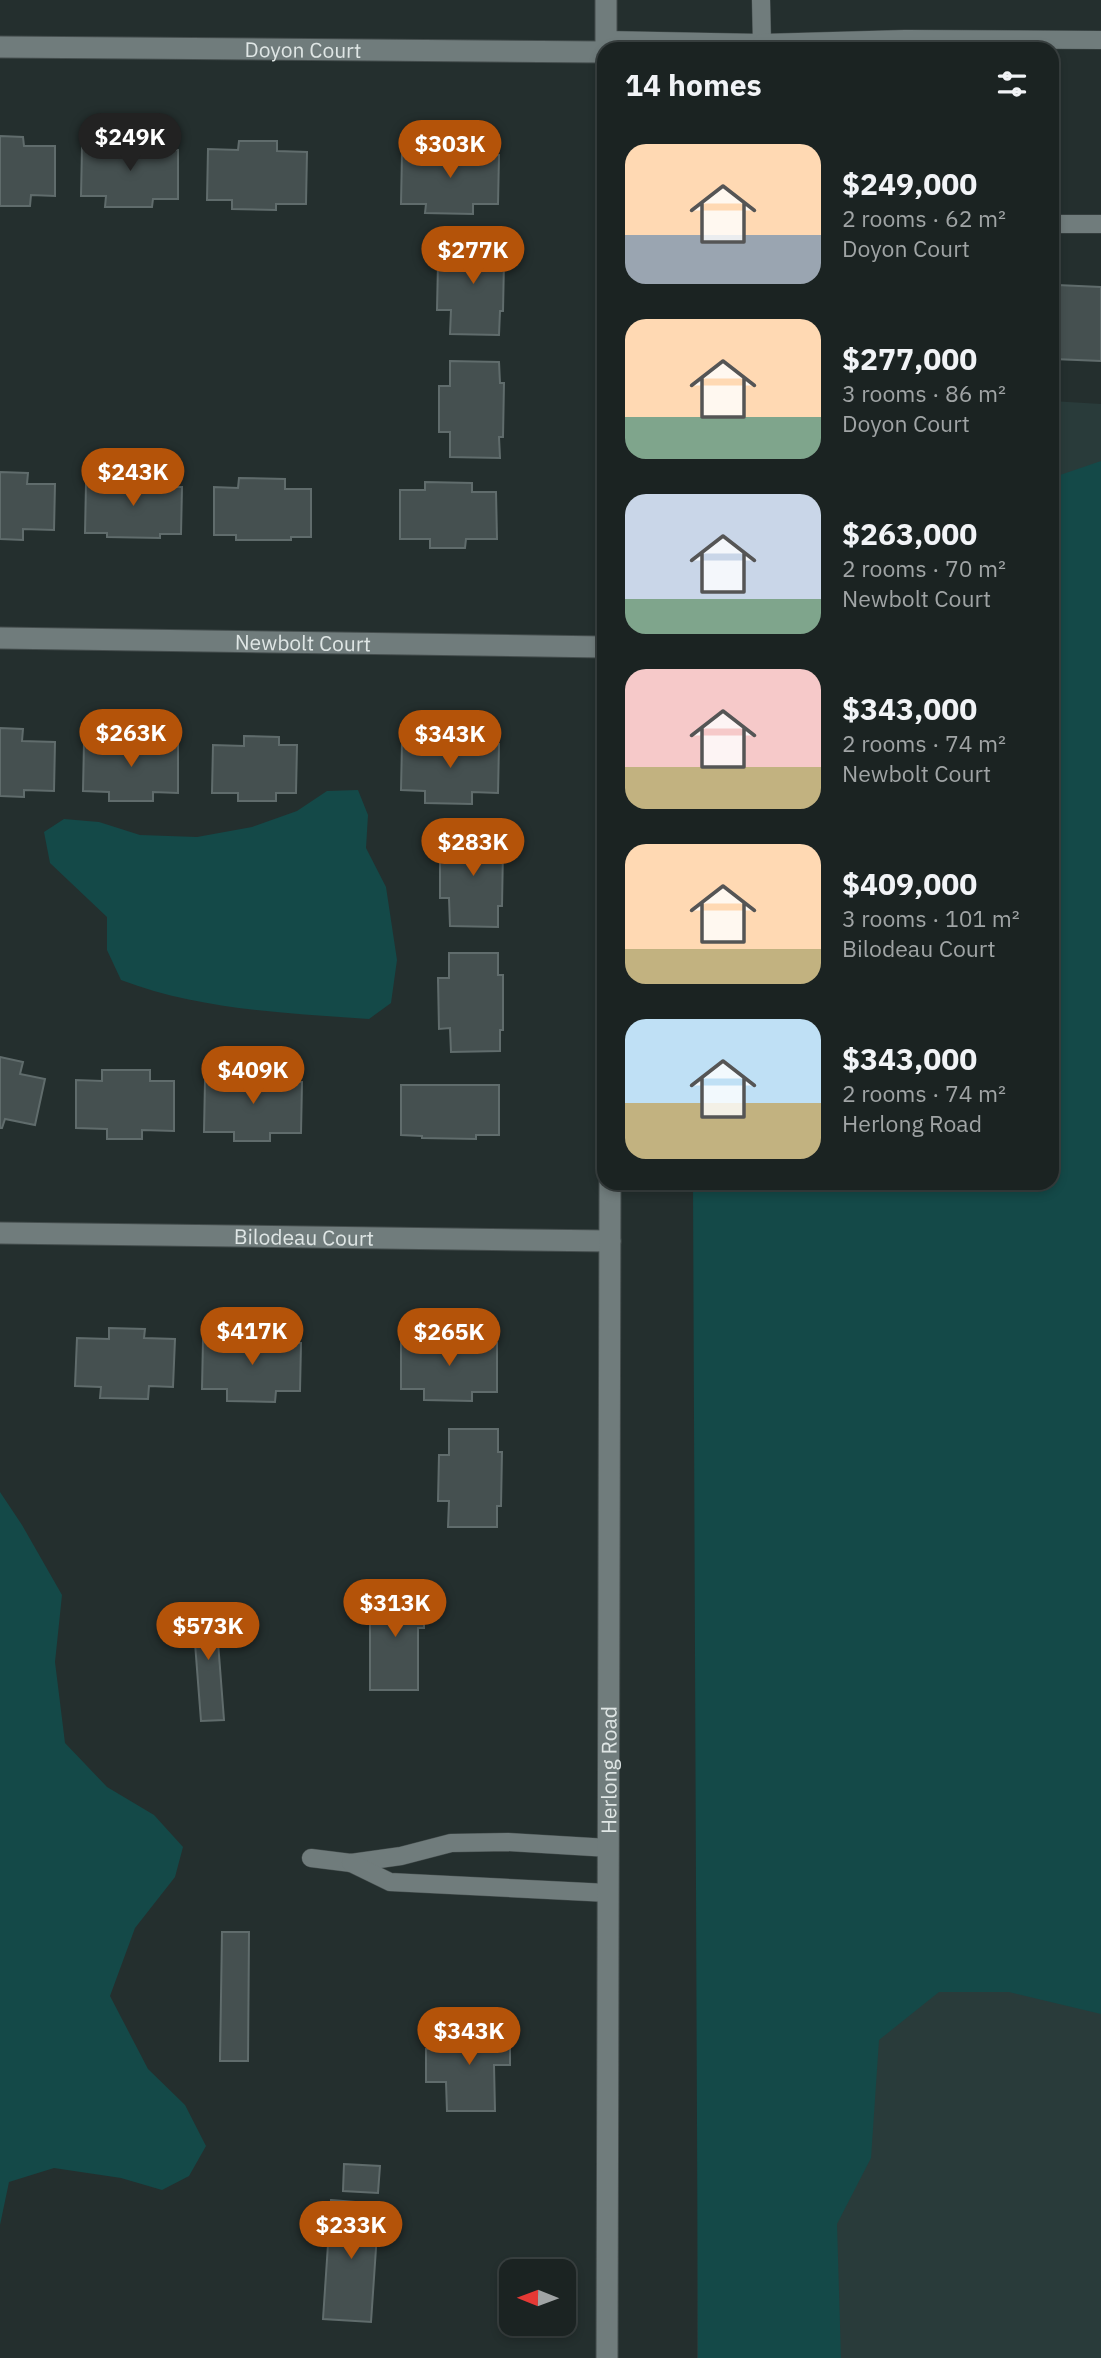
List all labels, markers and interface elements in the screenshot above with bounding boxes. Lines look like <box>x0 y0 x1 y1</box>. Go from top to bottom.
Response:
street label: Doyon Court <box>245 35 361 64</box>
text: 14 homes <box>625 65 762 104</box>
icon: filters <box>993 65 1031 103</box>
pin: $249K <box>81 114 179 173</box>
pin: $303K <box>401 120 499 180</box>
text: $249K <box>94 121 166 151</box>
text: $303K <box>414 128 486 158</box>
text: $249,000 <box>842 164 977 203</box>
icon: home <box>681 172 765 256</box>
text: 2 rooms · 62 m² <box>842 203 1006 233</box>
pin: $277K <box>424 226 522 286</box>
text: Doyon Court <box>842 233 970 263</box>
text: $277K <box>437 234 509 264</box>
text: $277,000 <box>842 339 977 378</box>
icon: home <box>681 347 765 431</box>
text: 3 rooms · 86 m² <box>842 378 1006 408</box>
text: Doyon Court <box>842 408 970 438</box>
pin: $243K <box>84 448 182 508</box>
text: $243K <box>97 456 169 486</box>
text: $263,000 <box>842 514 977 553</box>
icon: home <box>681 522 765 606</box>
text: 2 rooms · 70 m² <box>842 553 1006 583</box>
text: Newbolt Court <box>842 583 991 613</box>
street label: Newbolt Court <box>235 628 371 658</box>
text: $343,000 <box>842 689 977 728</box>
icon: home <box>681 697 765 781</box>
pin: $263K <box>82 710 180 769</box>
pin: $343K <box>401 710 499 770</box>
text: $263K <box>95 717 167 747</box>
text: $343K <box>414 718 486 748</box>
text: 2 rooms · 74 m² <box>842 728 1006 758</box>
text: Newbolt Court <box>842 758 991 788</box>
pin: $283K <box>424 818 522 878</box>
text: $283K <box>437 826 509 856</box>
text: $409,000 <box>842 864 977 903</box>
icon: home <box>681 872 765 956</box>
text: 3 rooms · 101 m² <box>842 903 1020 933</box>
text: Bilodeau Court <box>842 933 995 963</box>
text: $343,000 <box>842 1039 977 1078</box>
pin: $409K <box>204 1046 302 1106</box>
icon: home <box>681 1047 765 1131</box>
text: $409K <box>217 1054 289 1084</box>
text: 2 rooms · 74 m² <box>842 1078 1006 1108</box>
text: Herlong Road <box>842 1108 982 1138</box>
street label: Bilodeau Court <box>234 1222 374 1252</box>
pin: $417K <box>203 1308 301 1367</box>
pin: $265K <box>400 1308 498 1368</box>
text: $417K <box>216 1315 288 1345</box>
text: $265K <box>413 1316 485 1346</box>
pin: $313K <box>346 1580 444 1639</box>
text: $313K <box>359 1587 431 1617</box>
pin: $573K <box>159 1602 257 1662</box>
text: $573K <box>172 1610 244 1640</box>
street label: Herlong Road <box>594 1706 623 1834</box>
pin: $343K <box>420 2008 518 2067</box>
text: $343K <box>433 2015 505 2045</box>
pin: $233K <box>302 2202 400 2261</box>
text: $233K <box>315 2209 387 2239</box>
north arrow <box>499 2259 576 2336</box>
map controls <box>499 2259 576 2336</box>

